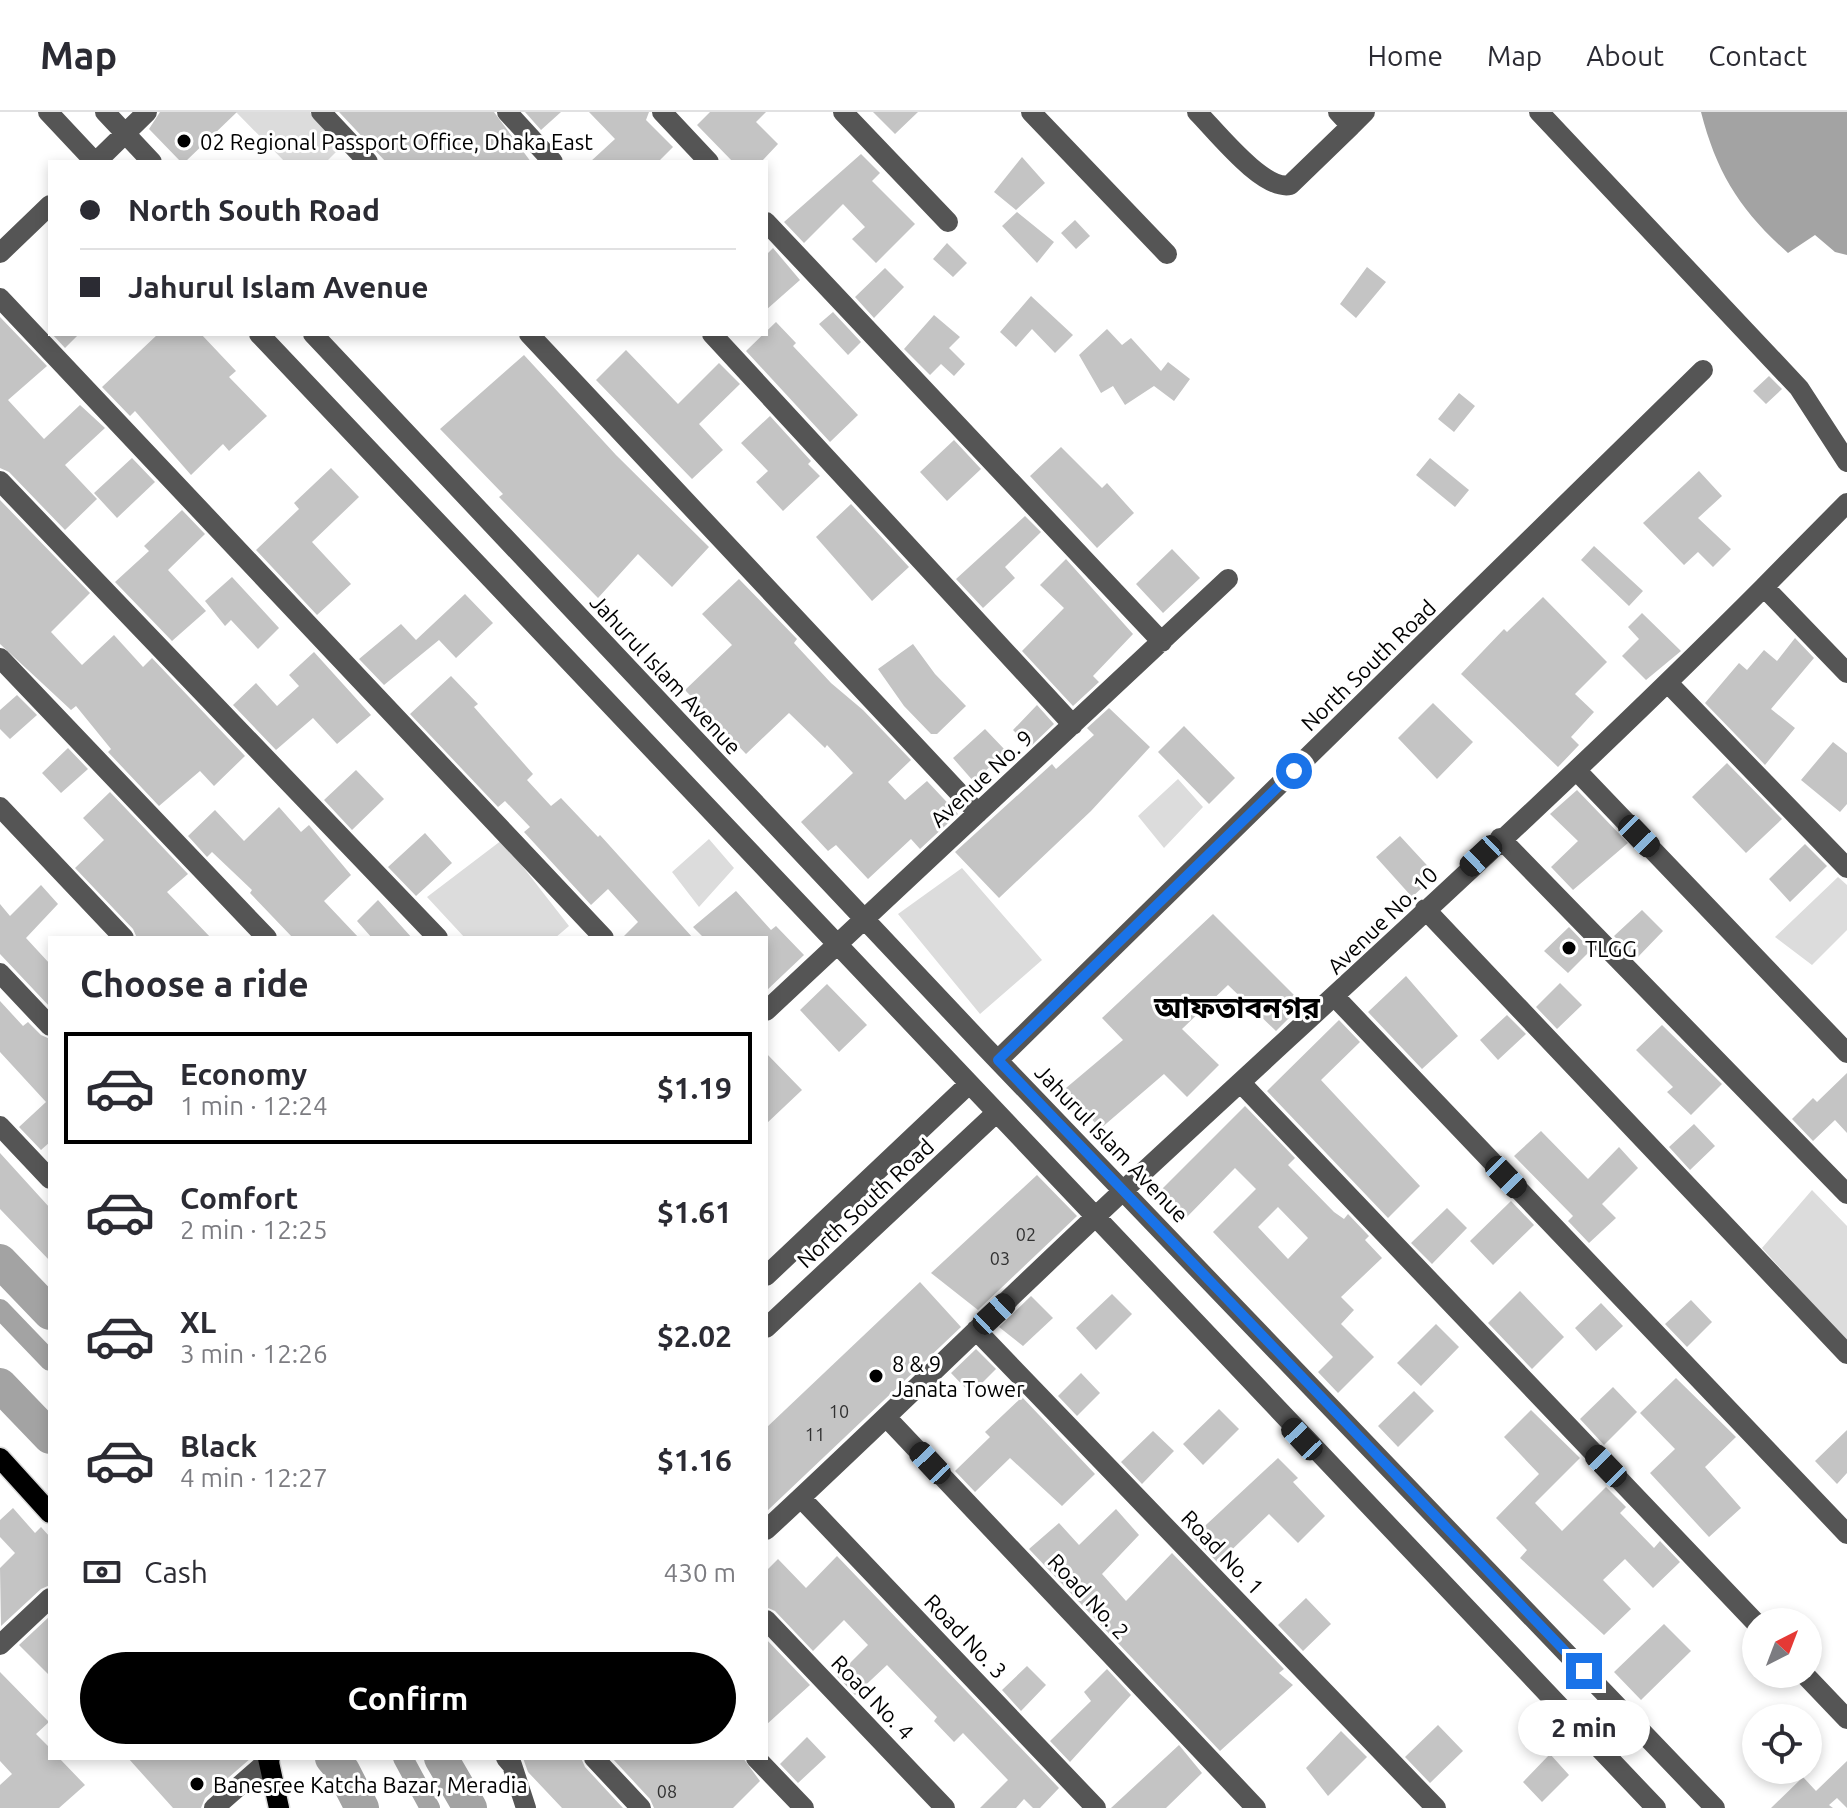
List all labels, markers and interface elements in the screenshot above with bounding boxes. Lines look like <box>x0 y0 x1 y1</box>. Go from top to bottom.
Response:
text: Map <box>40 34 117 76</box>
text: Home <box>1368 40 1443 71</box>
text: Map <box>1487 40 1542 71</box>
text: About <box>1586 40 1664 71</box>
text: Contact <box>1708 40 1807 71</box>
place label: 02 Regional Passport Office, Dhaka East <box>200 129 593 154</box>
marker: 02 Regional Passport Office, Dhaka East <box>175 132 193 150</box>
text: North South Road <box>128 193 380 227</box>
text: Jahurul Islam Avenue <box>128 270 429 304</box>
street label: Jahurul Islam Avenue <box>585 589 747 759</box>
street label: North South Road <box>1296 594 1440 736</box>
street label: Avenue No. 9 <box>925 724 1037 832</box>
route start <box>1276 753 1312 789</box>
car <box>1614 810 1664 862</box>
car <box>1455 831 1507 881</box>
street label: Avenue No. 10 <box>1322 861 1442 979</box>
place label: TLGG <box>1585 936 1637 961</box>
marker: TLGG <box>1560 939 1578 957</box>
text: Choose a ride <box>80 963 309 1004</box>
district label: আফতাবনগর <box>1153 990 1321 1024</box>
icon: car <box>84 1052 156 1124</box>
text: Economy <box>180 1057 307 1091</box>
street label: Jahurul Islam Avenue <box>1030 1059 1194 1227</box>
text: $1.19 <box>657 1071 732 1105</box>
text: 1 min · 12:24 <box>180 1091 328 1120</box>
street label: North South Road <box>792 1133 938 1273</box>
car <box>1481 1151 1531 1203</box>
icon: car <box>84 1176 156 1248</box>
text: Comfort <box>180 1181 298 1215</box>
text: $1.61 <box>657 1195 732 1229</box>
text: 2 min · 12:25 <box>180 1215 328 1244</box>
house number: 02 <box>1016 1224 1036 1244</box>
house number: 03 <box>990 1248 1010 1268</box>
car <box>968 1289 1020 1339</box>
icon: car <box>84 1300 156 1372</box>
text: XL <box>180 1305 216 1339</box>
text: $2.02 <box>657 1319 732 1353</box>
text: 3 min · 12:26 <box>180 1339 328 1368</box>
place label: 8 & 9 Janata Tower <box>892 1351 1025 1401</box>
marker: 8 & 9 Janata Tower <box>867 1367 885 1385</box>
house number: 10 <box>829 1401 849 1421</box>
car <box>1277 1413 1327 1465</box>
icon: car <box>84 1424 156 1496</box>
house number: 11 <box>805 1424 825 1444</box>
text: Black <box>180 1429 257 1463</box>
car <box>905 1437 955 1489</box>
car <box>1581 1440 1631 1492</box>
text: $1.16 <box>657 1443 732 1477</box>
text: 4 min · 12:27 <box>180 1463 328 1492</box>
street label: Road No. 1 <box>1177 1505 1269 1599</box>
street label: Road No. 2 <box>1043 1548 1135 1644</box>
icon: cash <box>80 1550 124 1594</box>
text: Cash <box>144 1555 208 1589</box>
text: 430 m <box>664 1558 736 1587</box>
street label: Road No. 3 <box>920 1589 1012 1683</box>
north arrow <box>1742 1608 1822 1688</box>
map controls <box>1742 1608 1822 1784</box>
street label: Road No. 4 <box>827 1650 919 1744</box>
button: Confirm <box>80 1652 736 1744</box>
route end <box>1566 1653 1602 1689</box>
callout: 2 min <box>1518 1699 1650 1755</box>
button: locate <box>1742 1704 1822 1784</box>
text: 2 min <box>1551 1713 1617 1742</box>
place label: Banesree Katcha Bazar, Meradia <box>213 1772 527 1797</box>
marker: Banesree Katcha Bazar, Meradia <box>188 1775 206 1793</box>
house number: 08 <box>657 1781 677 1801</box>

